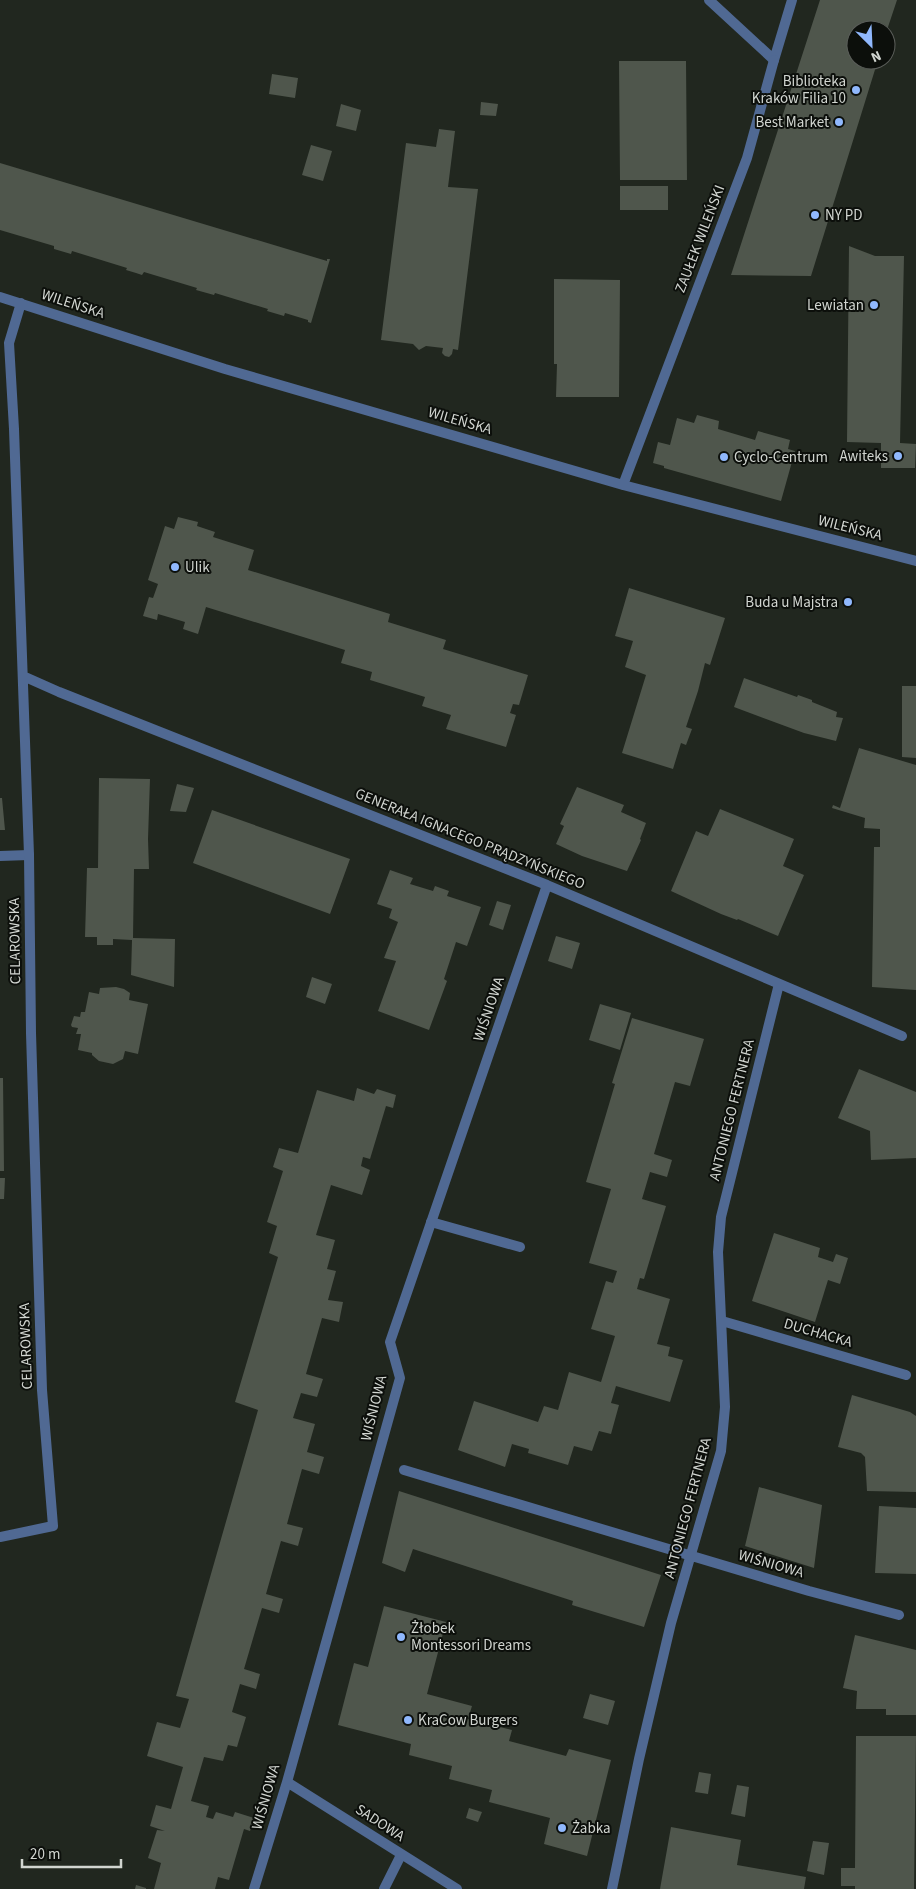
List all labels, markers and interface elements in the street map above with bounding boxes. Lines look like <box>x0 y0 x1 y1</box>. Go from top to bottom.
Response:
north arrow <box>846 20 896 70</box>
text: N <box>868 45 884 67</box>
place label: Biblioteka Kraków Filia 10 <box>752 71 846 109</box>
marker: Biblioteka Kraków Filia 10 <box>850 84 862 96</box>
place label: Best Market <box>756 112 829 133</box>
marker: Best Market <box>833 116 845 128</box>
street label: ZAUŁEK WILEŃSKI <box>670 182 730 296</box>
place label: NY PD <box>825 205 863 226</box>
marker: NY PD <box>809 209 821 221</box>
street label: WILEŃSKA <box>39 284 108 324</box>
place label: Lewiatan <box>807 295 864 316</box>
marker: Lewiatan <box>868 299 880 311</box>
street label: WILEŃSKA <box>426 402 495 440</box>
place label: Awiteks <box>839 446 888 467</box>
place label: Cyclo-Centrum <box>734 447 828 468</box>
marker: Awiteks <box>892 450 904 462</box>
marker: Cyclo-Centrum <box>718 451 730 463</box>
street label: WILEŃSKA <box>816 510 885 546</box>
place label: Ulik <box>185 557 210 578</box>
marker: Ulik <box>169 561 181 573</box>
place label: Buda u Majstra <box>745 592 838 613</box>
marker: Buda u Majstra <box>842 596 854 608</box>
street label: GENERAŁA IGNACEGO PRĄDZYŃSKIEGO <box>352 783 588 895</box>
street label: CELAROWSKA <box>4 897 26 985</box>
street label: WIŚNIOWA <box>468 973 510 1044</box>
street label: ANTONIEGO FERTNERA <box>704 1036 760 1183</box>
street label: CELAROWSKA <box>14 1301 38 1390</box>
street label: DUCHACKA <box>781 1313 856 1353</box>
street label: WIŚNIOWA <box>356 1372 393 1443</box>
street label: ANTONIEGO FERTNERA <box>659 1434 717 1581</box>
street label: WIŚNIOWA <box>736 1545 807 1584</box>
place label: Żłobek Montessori Dreams <box>411 1618 531 1656</box>
marker: Żłobek Montessori Dreams <box>395 1631 407 1643</box>
place label: KraCow Burgers <box>418 1710 518 1731</box>
marker: KraCow Burgers <box>402 1714 414 1726</box>
street label: WIŚNIOWA <box>247 1761 286 1832</box>
street label: SADOWA <box>351 1799 410 1847</box>
place label: Żabka <box>572 1818 611 1839</box>
marker: Żabka <box>556 1822 568 1834</box>
scale bar <box>22 1836 121 1868</box>
text: 20 m <box>30 1844 60 1865</box>

